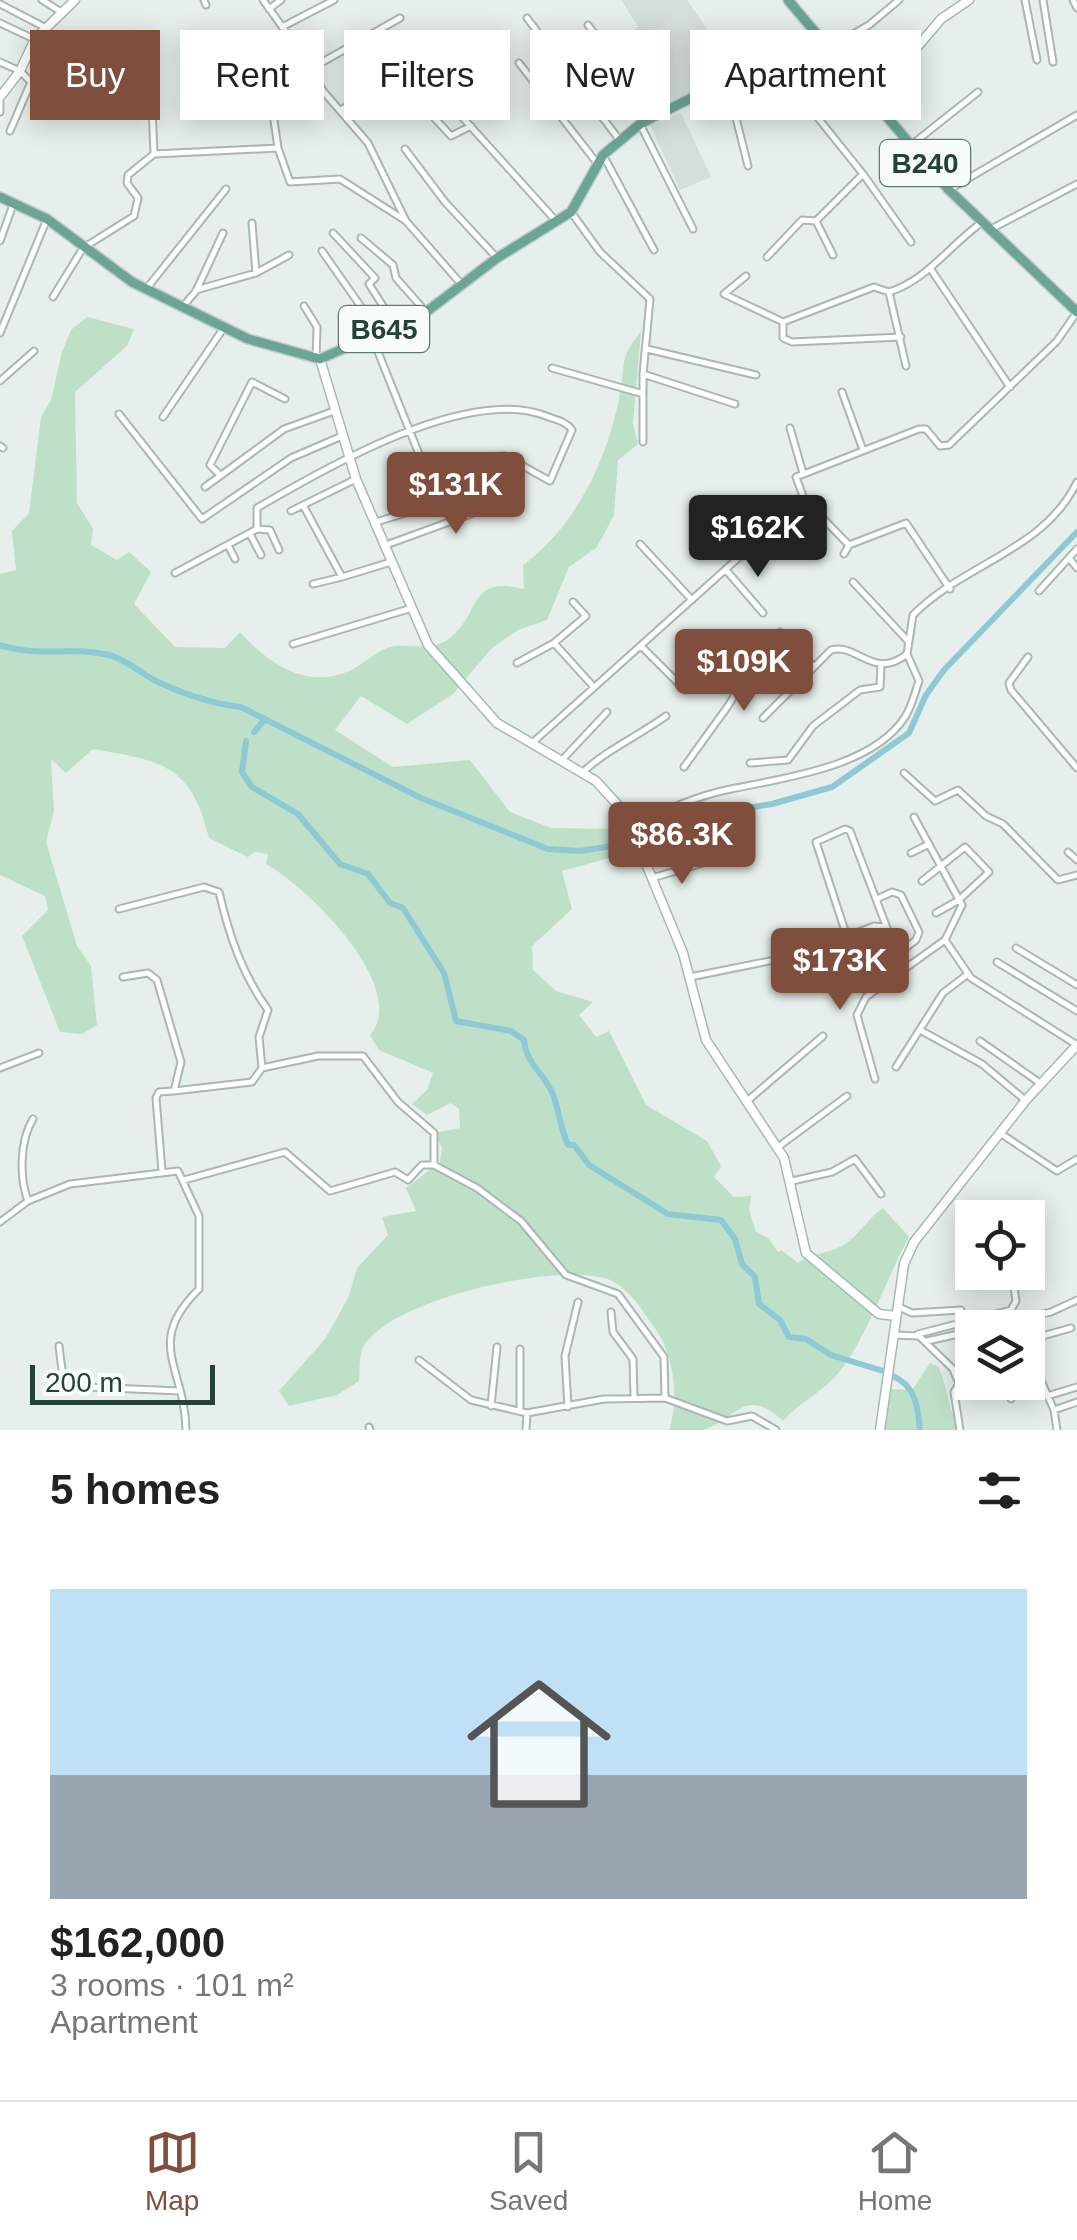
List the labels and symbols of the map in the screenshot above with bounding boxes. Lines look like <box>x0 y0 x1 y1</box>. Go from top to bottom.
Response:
road number: B240 <box>880 140 970 186</box>
road number: B645 <box>339 306 429 352</box>
pin: $131K <box>386 452 526 537</box>
pin: $162K <box>688 495 828 580</box>
pin: $109K <box>674 629 814 714</box>
pin: $86.3K <box>601 802 763 887</box>
pin: $173K <box>770 928 910 1013</box>
scale bar <box>30 1360 215 1404</box>

